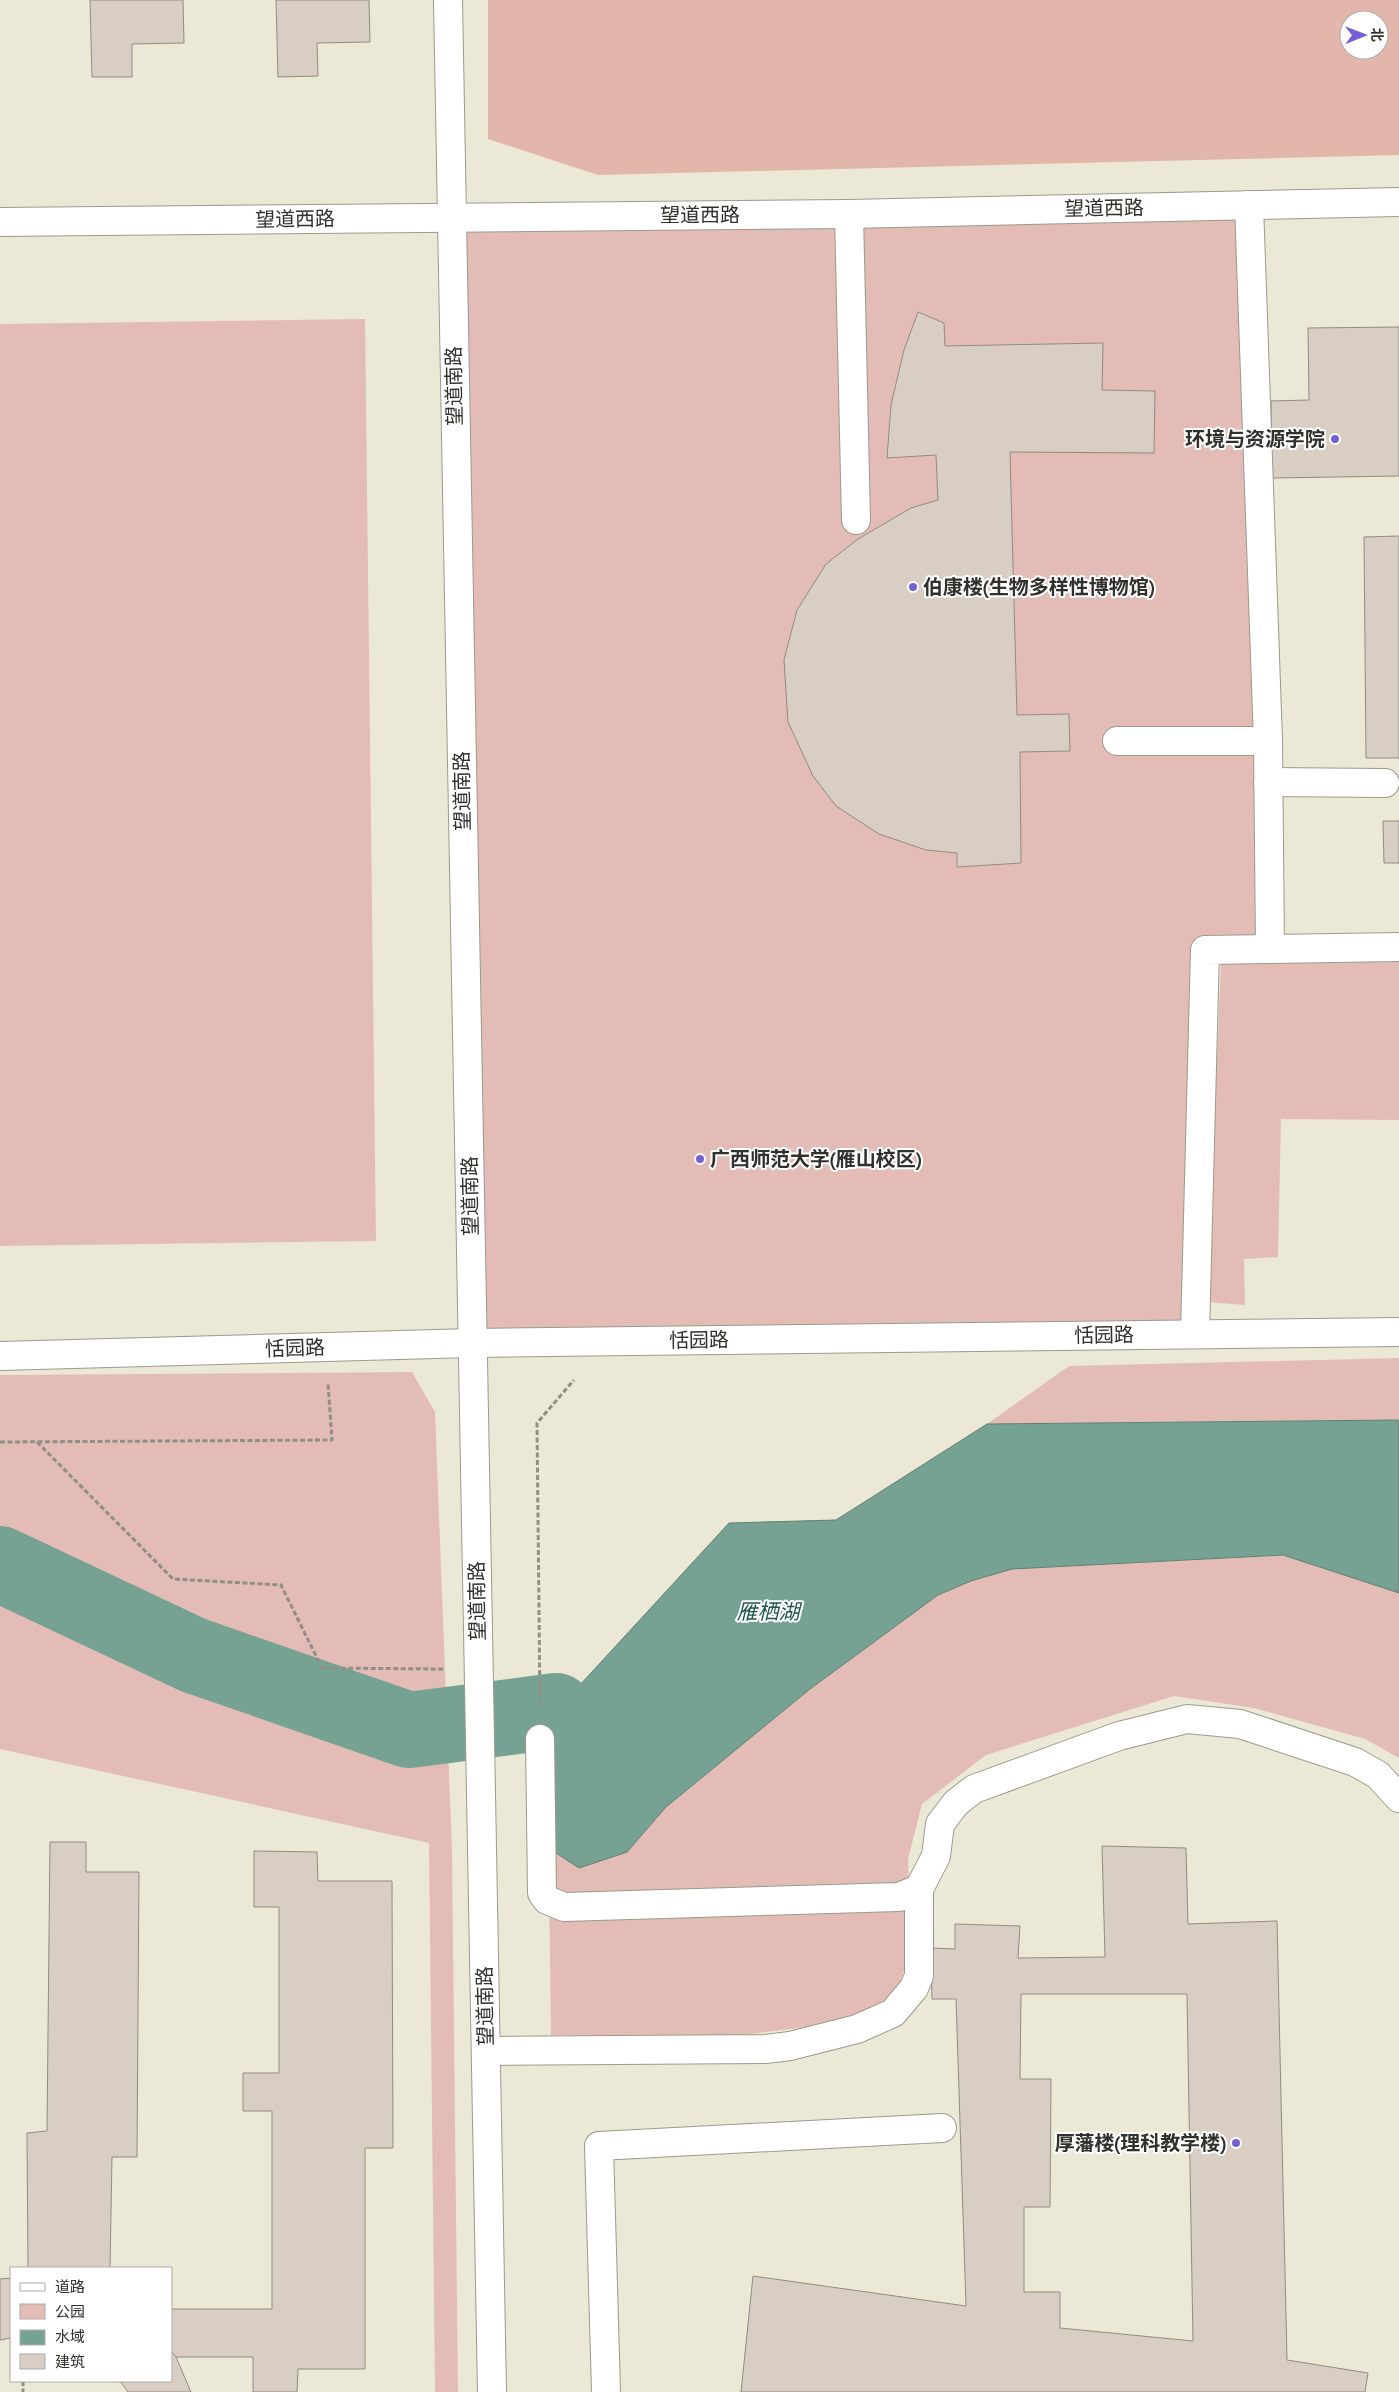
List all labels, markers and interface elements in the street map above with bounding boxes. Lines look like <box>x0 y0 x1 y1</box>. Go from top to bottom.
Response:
north arrow <box>1339 10 1389 60</box>
text: 北 <box>1368 28 1385 42</box>
street label: 望道西路 <box>1064 195 1144 221</box>
street label: 望道西路 <box>660 203 740 227</box>
street label: 望道西路 <box>255 206 335 232</box>
street label: 望道南路 <box>441 346 467 426</box>
place label: 环境与资源学院 <box>1185 427 1325 451</box>
marker: 环境与资源学院 <box>1329 433 1341 445</box>
place label: 伯康楼(生物多样性博物馆) <box>923 575 1155 599</box>
marker: 伯康楼(生物多样性博物馆) <box>907 581 919 593</box>
street label: 望道南路 <box>449 751 475 831</box>
place label: 广西师范大学(雁山校区) <box>710 1147 922 1171</box>
marker: 广西师范大学(雁山校区) <box>694 1153 706 1165</box>
street label: 望道南路 <box>457 1156 483 1236</box>
street label: 恬园路 <box>1074 1322 1134 1348</box>
street label: 恬园路 <box>669 1327 729 1353</box>
street label: 恬园路 <box>265 1335 325 1361</box>
street label: 望道南路 <box>464 1561 490 1641</box>
water label: 雁栖湖 <box>737 1599 802 1624</box>
street label: 望道南路 <box>472 1966 498 2046</box>
place label: 厚藩楼(理科教学楼) <box>1054 2131 1226 2155</box>
marker: 厚藩楼(理科教学楼) <box>1230 2137 1242 2149</box>
legend <box>10 2267 172 2382</box>
text: 道路 <box>55 2278 85 2296</box>
text: 公园 <box>55 2303 85 2321</box>
text: 水域 <box>55 2328 85 2346</box>
text: 建筑 <box>55 2353 85 2371</box>

